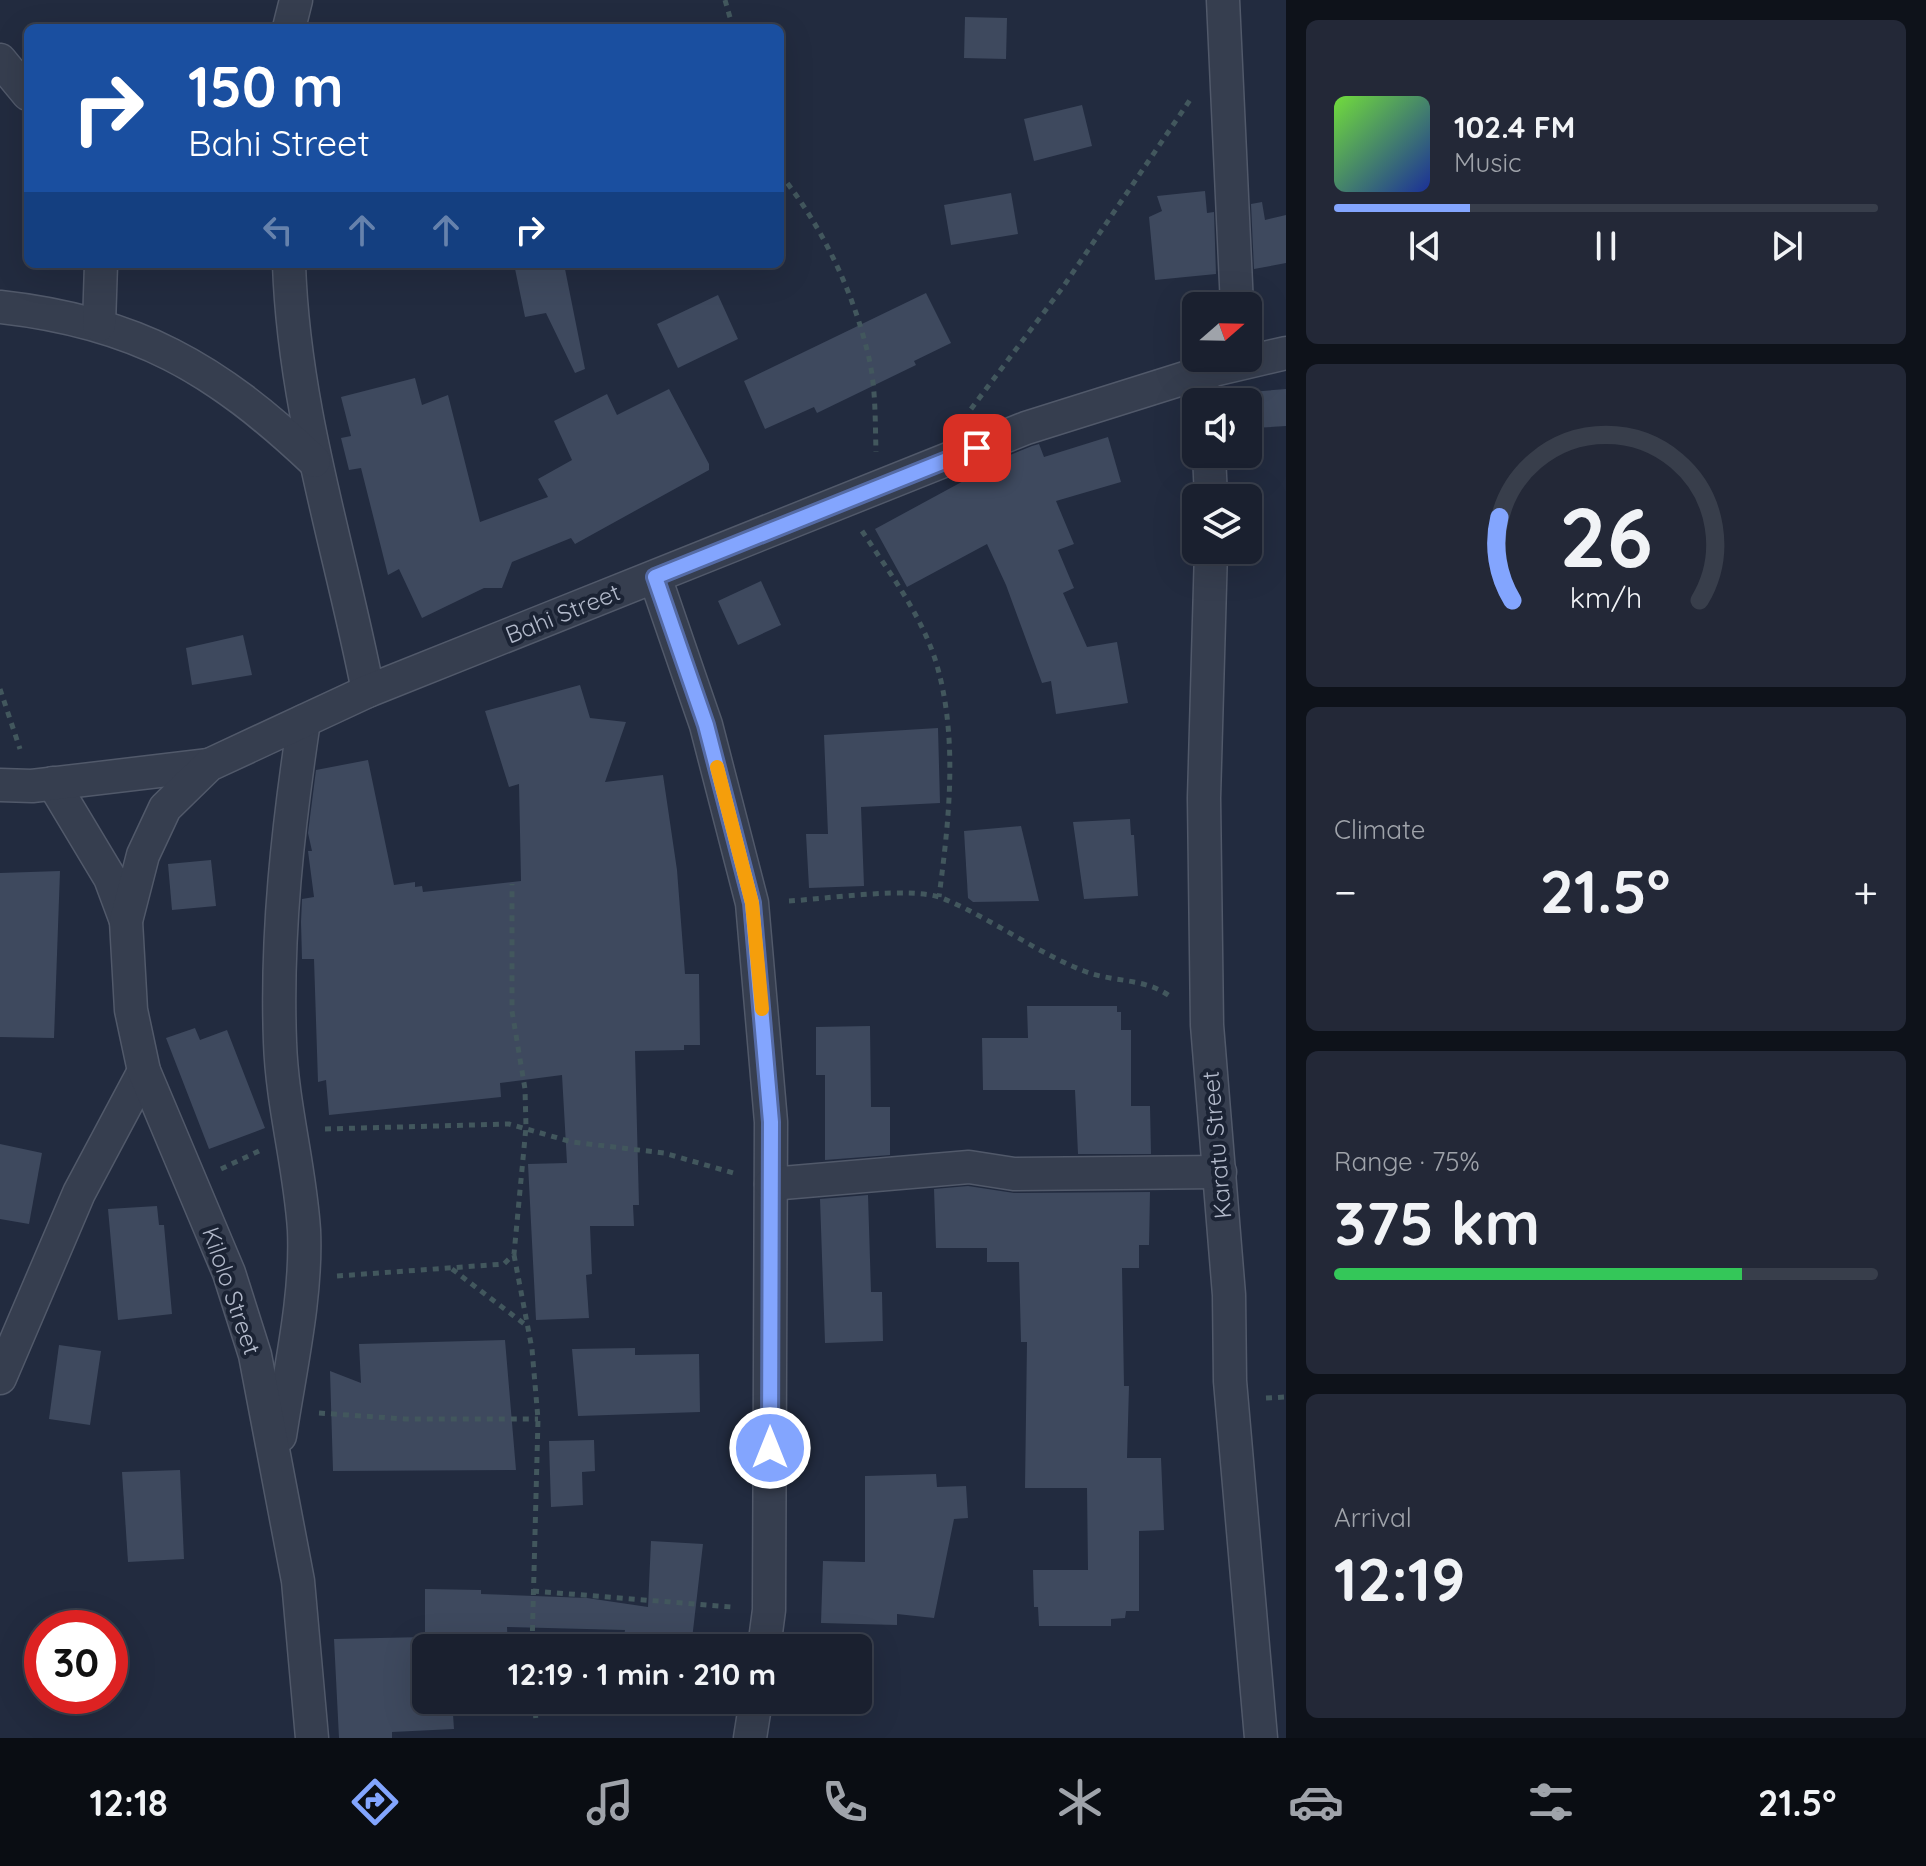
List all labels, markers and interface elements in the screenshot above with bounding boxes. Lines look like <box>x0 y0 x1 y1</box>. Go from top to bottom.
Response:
text: 150 m <box>188 51 344 121</box>
icon: right <box>56 56 160 160</box>
text: 102.4 FM <box>1454 108 1575 146</box>
text: Bahi Street <box>188 120 370 165</box>
text: Music <box>1454 146 1522 179</box>
icon: left <box>256 208 300 252</box>
icon: ahead <box>340 208 384 252</box>
icon: ahead <box>424 208 468 252</box>
icon: right <box>508 208 552 252</box>
icon: previous <box>1403 224 1447 268</box>
icon: pause <box>1584 224 1628 268</box>
icon: next <box>1765 224 1809 268</box>
north arrow <box>1182 292 1262 372</box>
map controls <box>1182 292 1262 564</box>
button: sound <box>1182 388 1262 468</box>
pin <box>943 414 1011 482</box>
icon: arrive <box>955 426 999 470</box>
button: layers <box>1182 484 1262 564</box>
text: 26 <box>1559 484 1653 588</box>
street label: Bahi Street <box>501 576 624 650</box>
text: km/h <box>1570 580 1642 616</box>
text: Climate <box>1334 813 1425 846</box>
text: 21.5° <box>1540 853 1670 928</box>
text: − <box>1334 864 1357 919</box>
text: + <box>1853 864 1878 919</box>
street label: Karatu Street <box>1195 1070 1237 1220</box>
text: Range · 75% <box>1334 1145 1480 1178</box>
text: 375 km <box>1334 1185 1540 1260</box>
street label: Kilolo Street <box>196 1223 268 1358</box>
position arrow <box>728 1406 812 1490</box>
text: Arrival <box>1334 1501 1412 1534</box>
text: 12:19 <box>1334 1541 1465 1616</box>
speed limit sign: 30 <box>24 1610 128 1714</box>
text: 12:19 · 1 min · 210 m <box>508 1655 776 1693</box>
icon: directions <box>347 1774 403 1830</box>
icon: music <box>582 1774 638 1830</box>
icon: phone <box>817 1774 873 1830</box>
icon: climate <box>1052 1774 1108 1830</box>
icon: car <box>1288 1774 1344 1830</box>
icon: filters <box>1523 1774 1579 1830</box>
text: 12:18 <box>90 1780 168 1825</box>
text: 21.5° <box>1758 1780 1836 1825</box>

